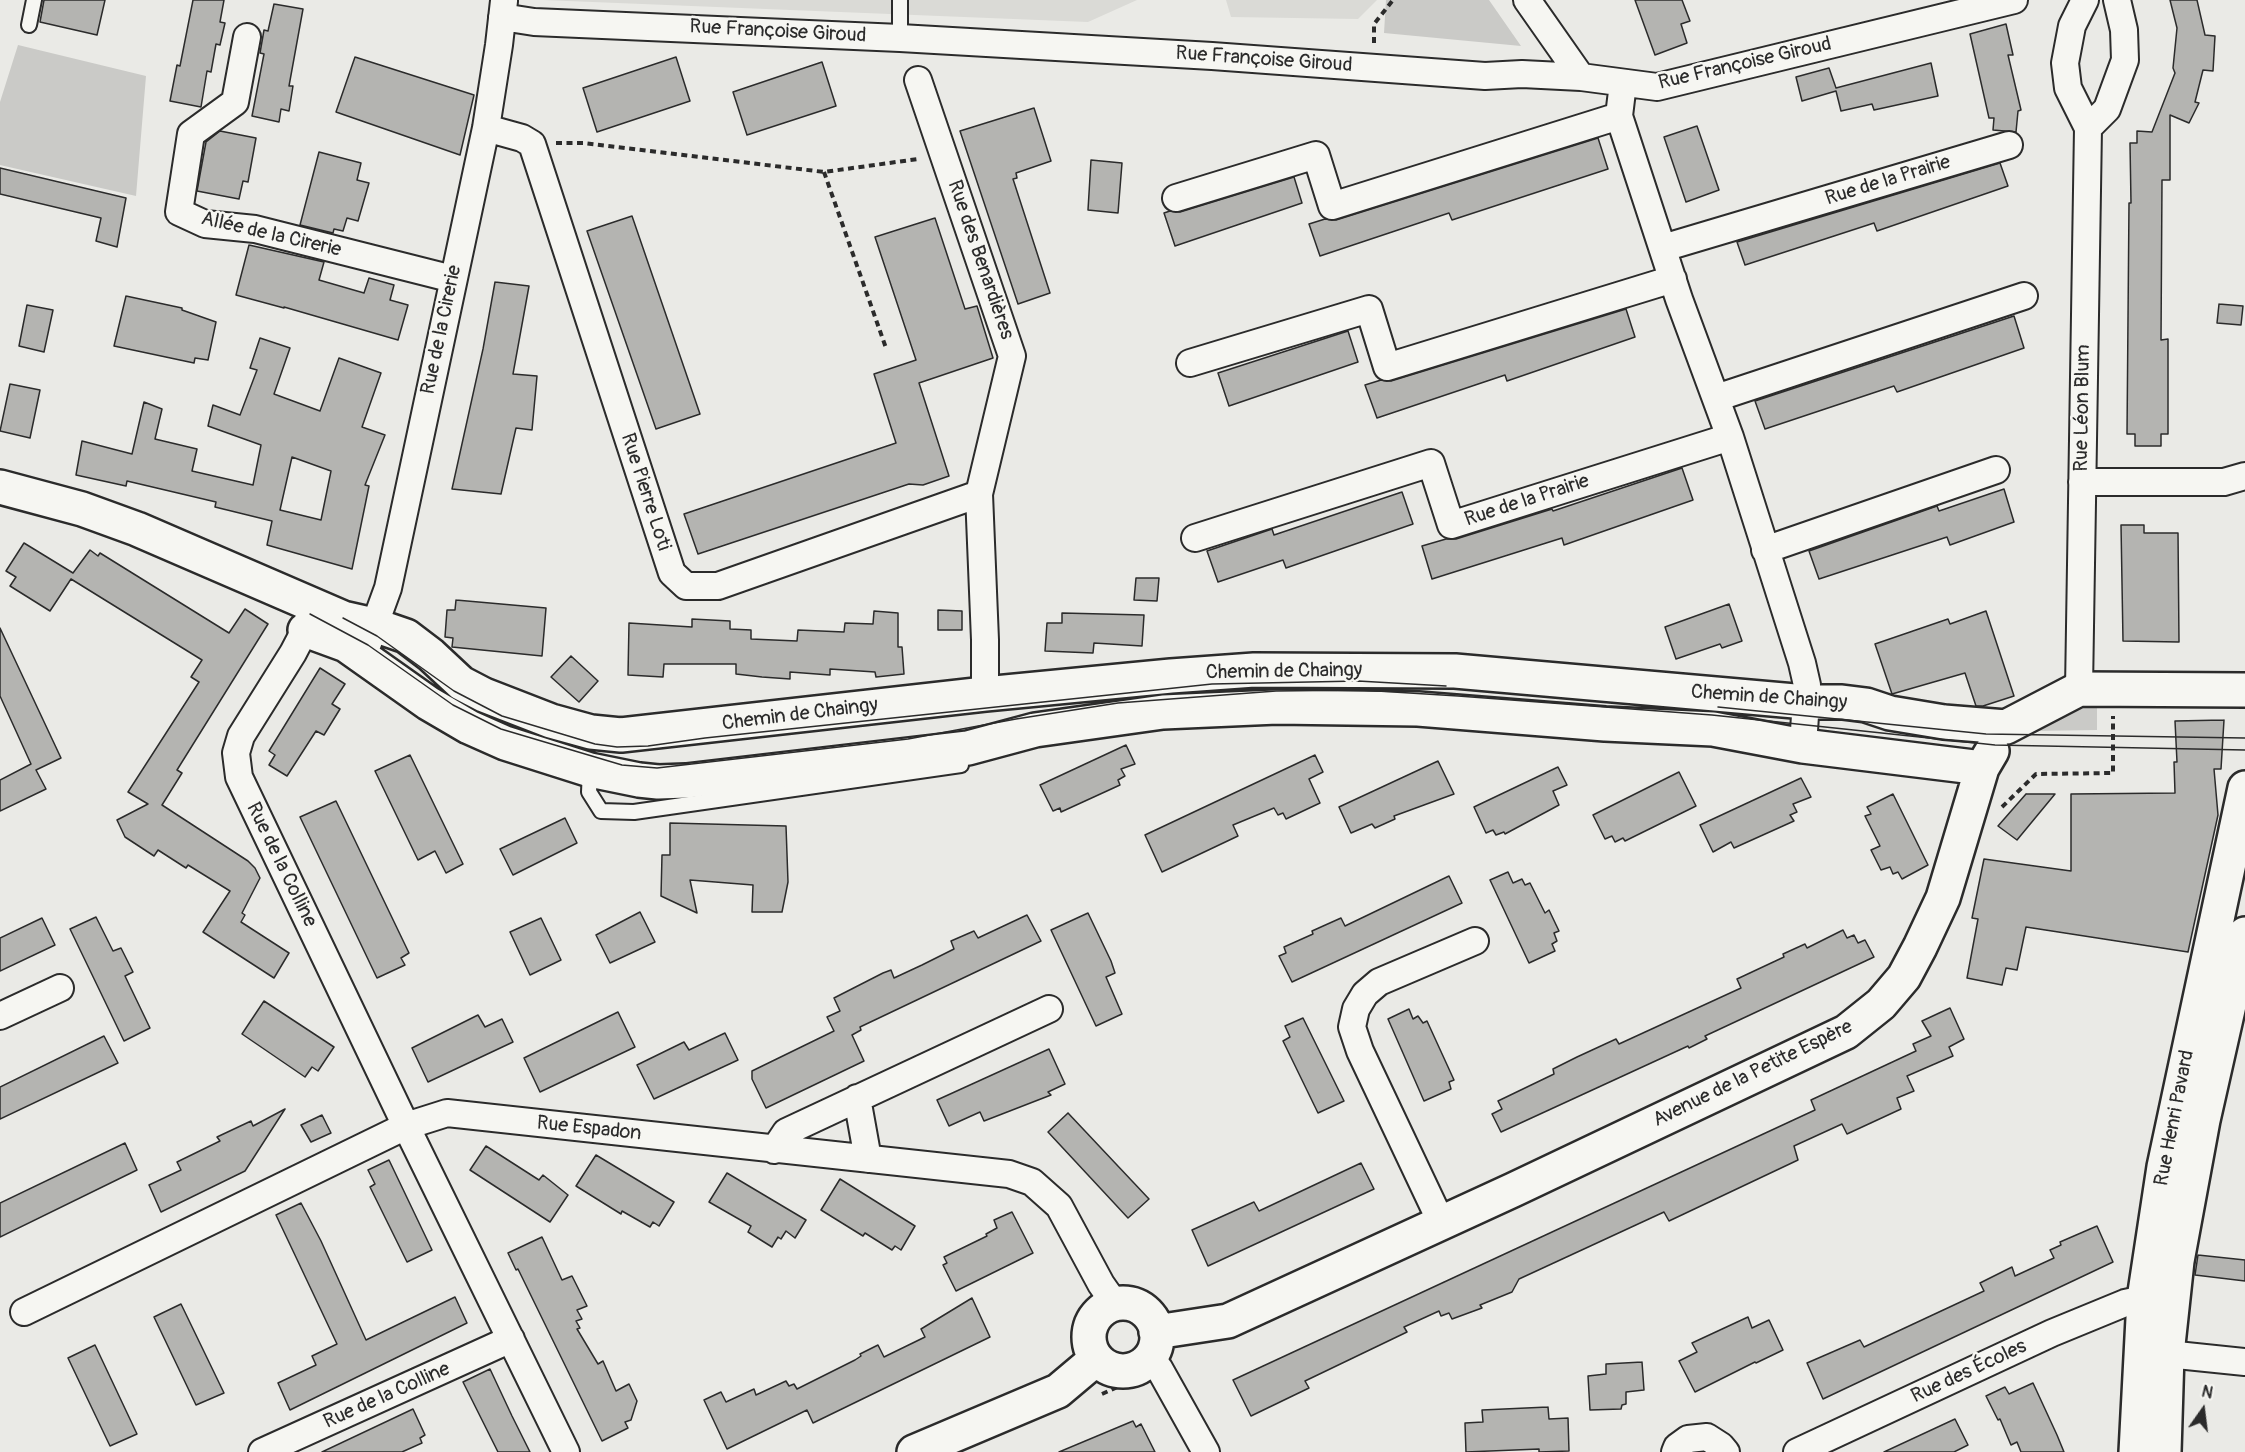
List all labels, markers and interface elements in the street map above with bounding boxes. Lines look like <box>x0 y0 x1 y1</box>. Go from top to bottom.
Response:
street label: Rue Françoise Giroud <box>689 15 867 49</box>
street label: Rue Françoise Giroud <box>1656 32 1834 96</box>
street label: Rue Françoise Giroud <box>1175 42 1353 78</box>
street label: Rue de la Prairie <box>1823 151 1953 211</box>
street label: Rue des Benardières <box>942 177 1018 343</box>
street label: Allée de la Cirerie <box>199 207 343 263</box>
street label: Rue de la Cirerie <box>417 263 467 397</box>
street label: Rue Léon Blum <box>2070 344 2096 472</box>
street label: Rue Pierre Loti <box>615 430 675 554</box>
street label: Rue de la Prairie <box>1462 470 1592 532</box>
street label: Chemin de Chaingy <box>1205 659 1363 685</box>
street label: Chemin de Chaingy <box>1690 681 1848 715</box>
street label: Chemin de Chaingy <box>721 694 879 736</box>
street label: Rue de la Colline <box>240 799 322 931</box>
street label: Avenue de la Petite Espère <box>1649 1015 1857 1133</box>
street label: Rue Henri Pavard <box>2150 1048 2200 1188</box>
street label: Rue Espadon <box>535 1112 643 1146</box>
street label: Rue des Écoles <box>1907 1335 2031 1409</box>
street label: Rue de la Colline <box>320 1357 454 1435</box>
north arrow <box>2173 1380 2233 1440</box>
text: N <box>2200 1382 2215 1404</box>

